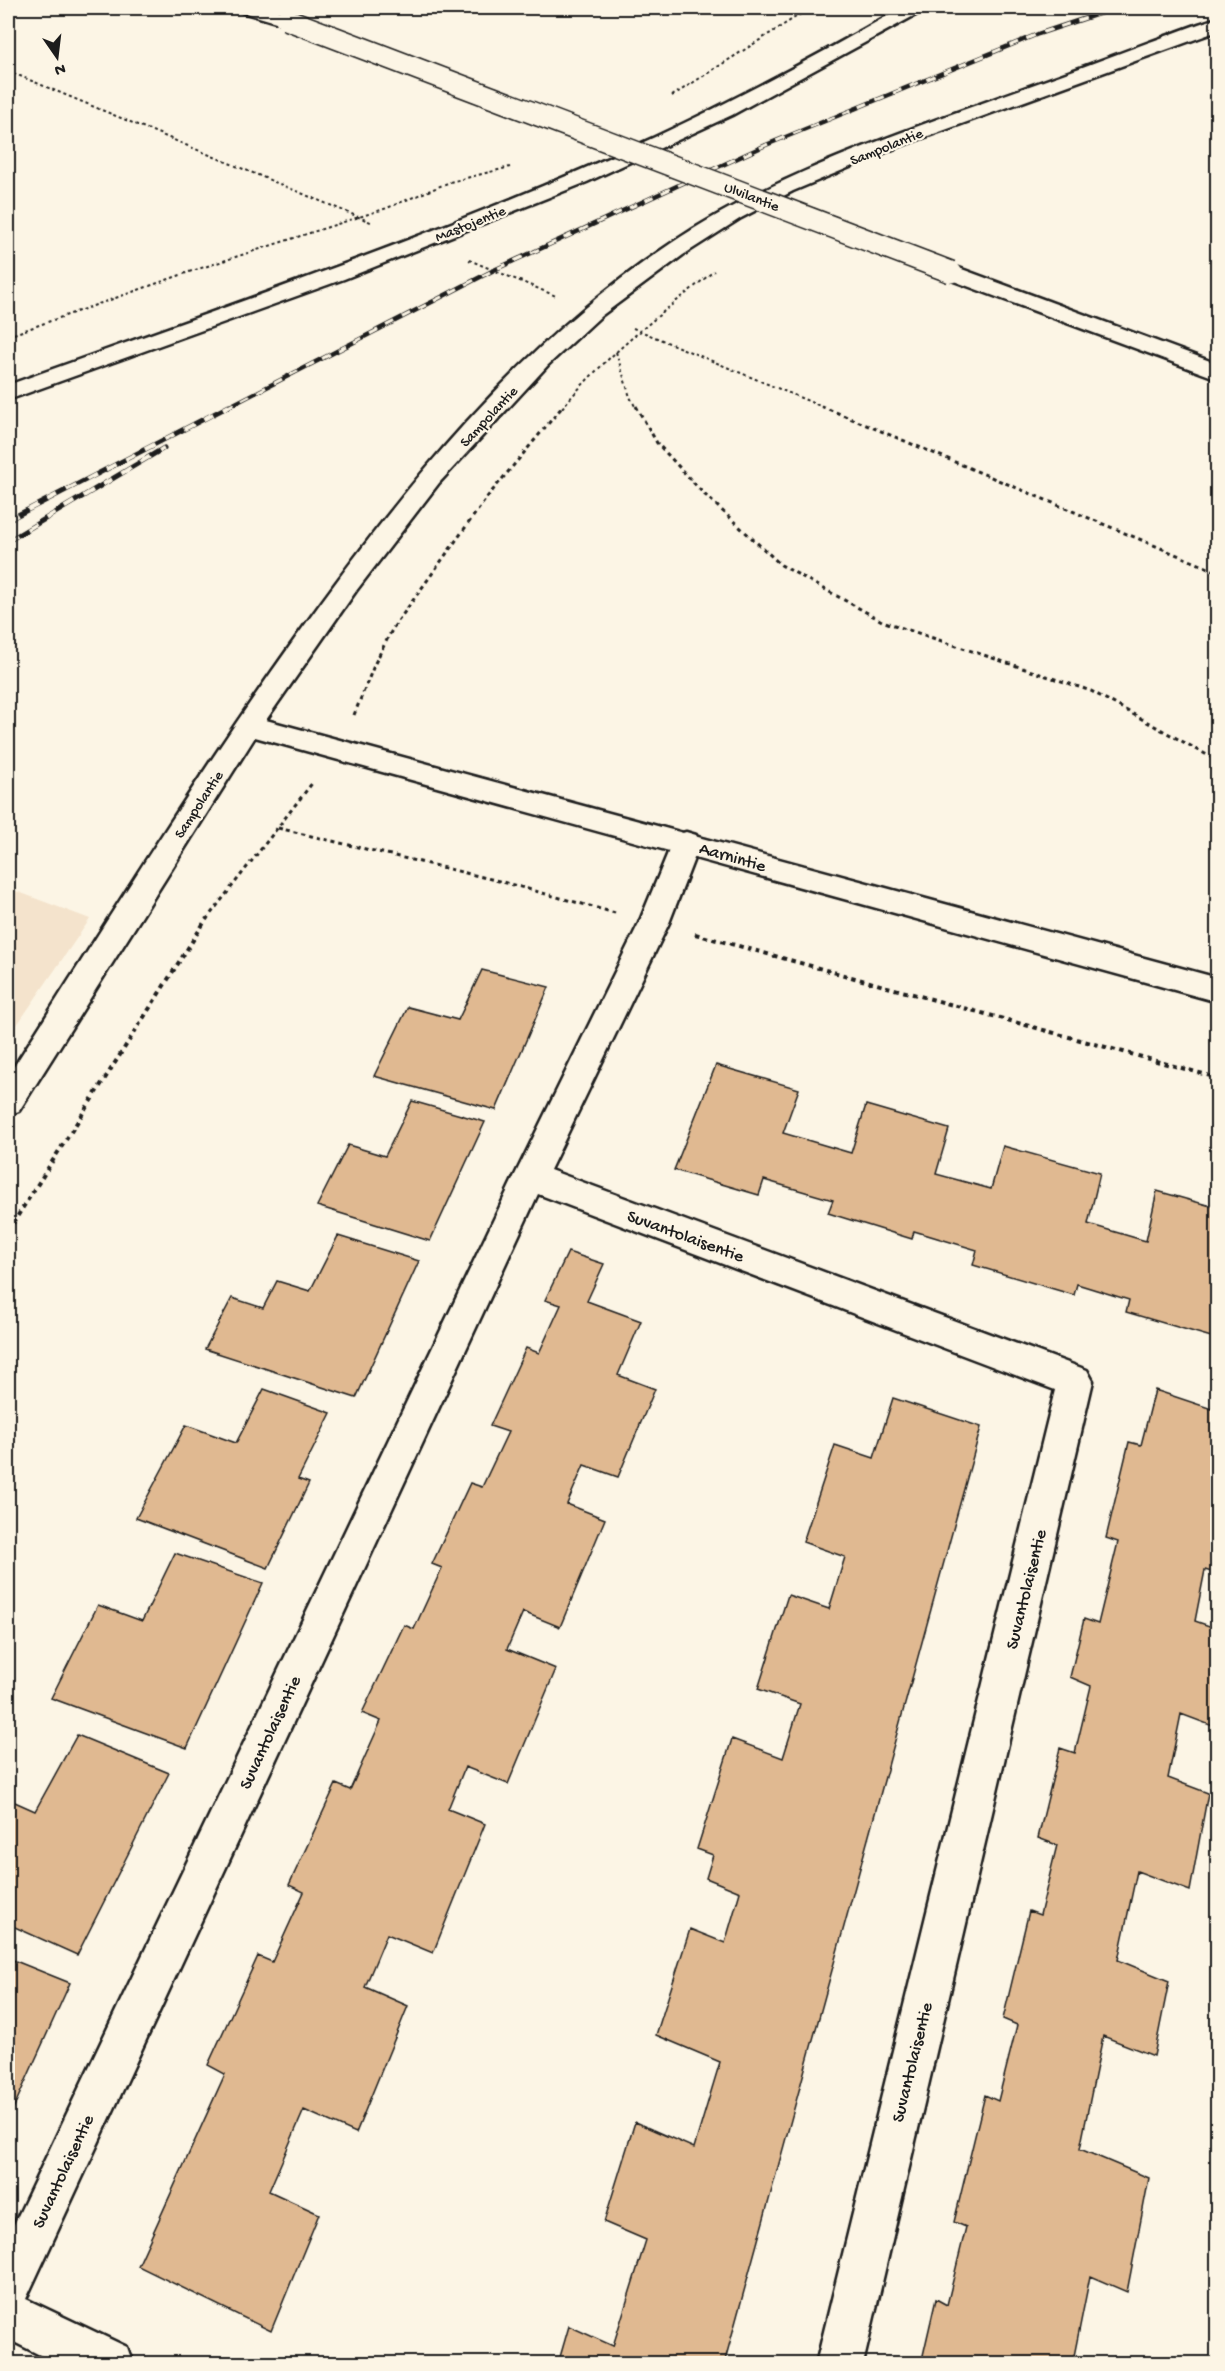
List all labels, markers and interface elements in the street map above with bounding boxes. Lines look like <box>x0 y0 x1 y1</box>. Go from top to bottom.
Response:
north arrow <box>27 27 87 87</box>
text: N <box>52 58 67 79</box>
street label: Sampolantie <box>848 125 926 171</box>
street label: Ulvilantie <box>721 179 782 217</box>
street label: Mastojentie <box>433 202 509 247</box>
street label: Sampolantie <box>457 383 522 452</box>
street label: Sampolantie <box>171 768 228 842</box>
street label: Aarnintie <box>696 839 769 878</box>
street label: Suvantolaisentie <box>624 1206 747 1268</box>
street label: Suvantolaisentie <box>1002 1527 1053 1652</box>
street label: Suvantolaisentie <box>236 1672 307 1793</box>
street label: Suvantolaisentie <box>888 2000 939 2125</box>
street label: Suvantolaisentie <box>29 2111 100 2232</box>

